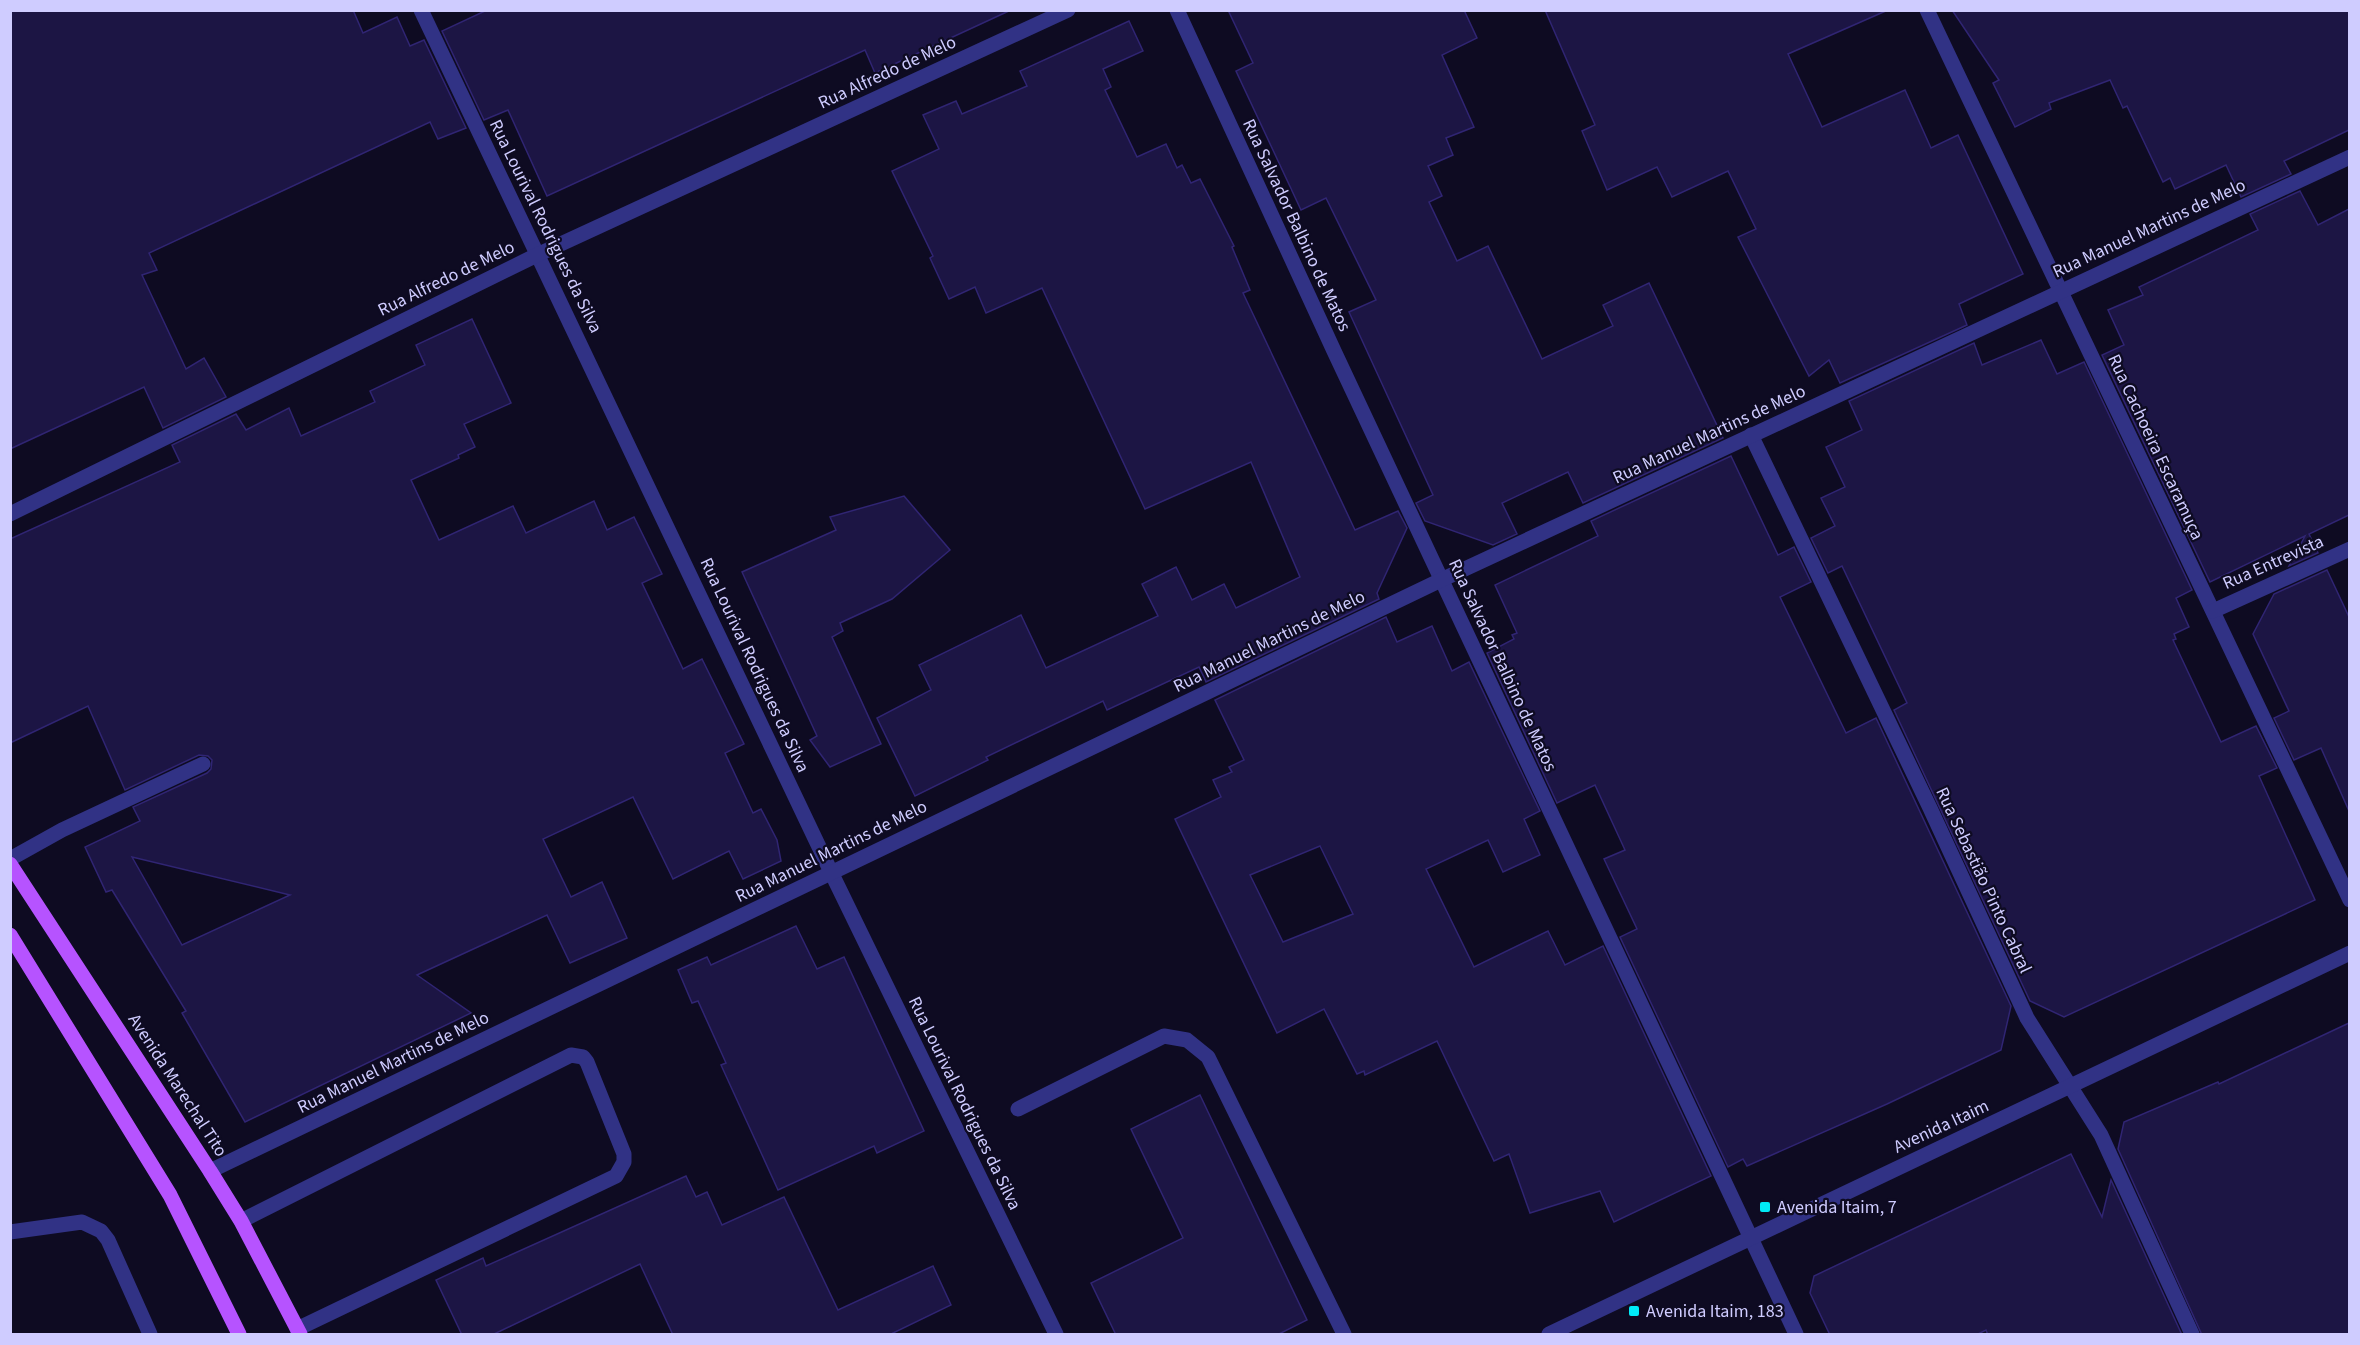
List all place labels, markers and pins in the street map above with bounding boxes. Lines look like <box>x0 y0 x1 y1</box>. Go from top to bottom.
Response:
place label: Avenida Itaim, 7 <box>1777 1195 1897 1220</box>
marker: Avenida Itaim, 7 <box>1758 1200 1772 1214</box>
place label: Avenida Itaim, 183 <box>1646 1299 1784 1324</box>
marker: Avenida Itaim, 183 <box>1627 1304 1641 1318</box>

